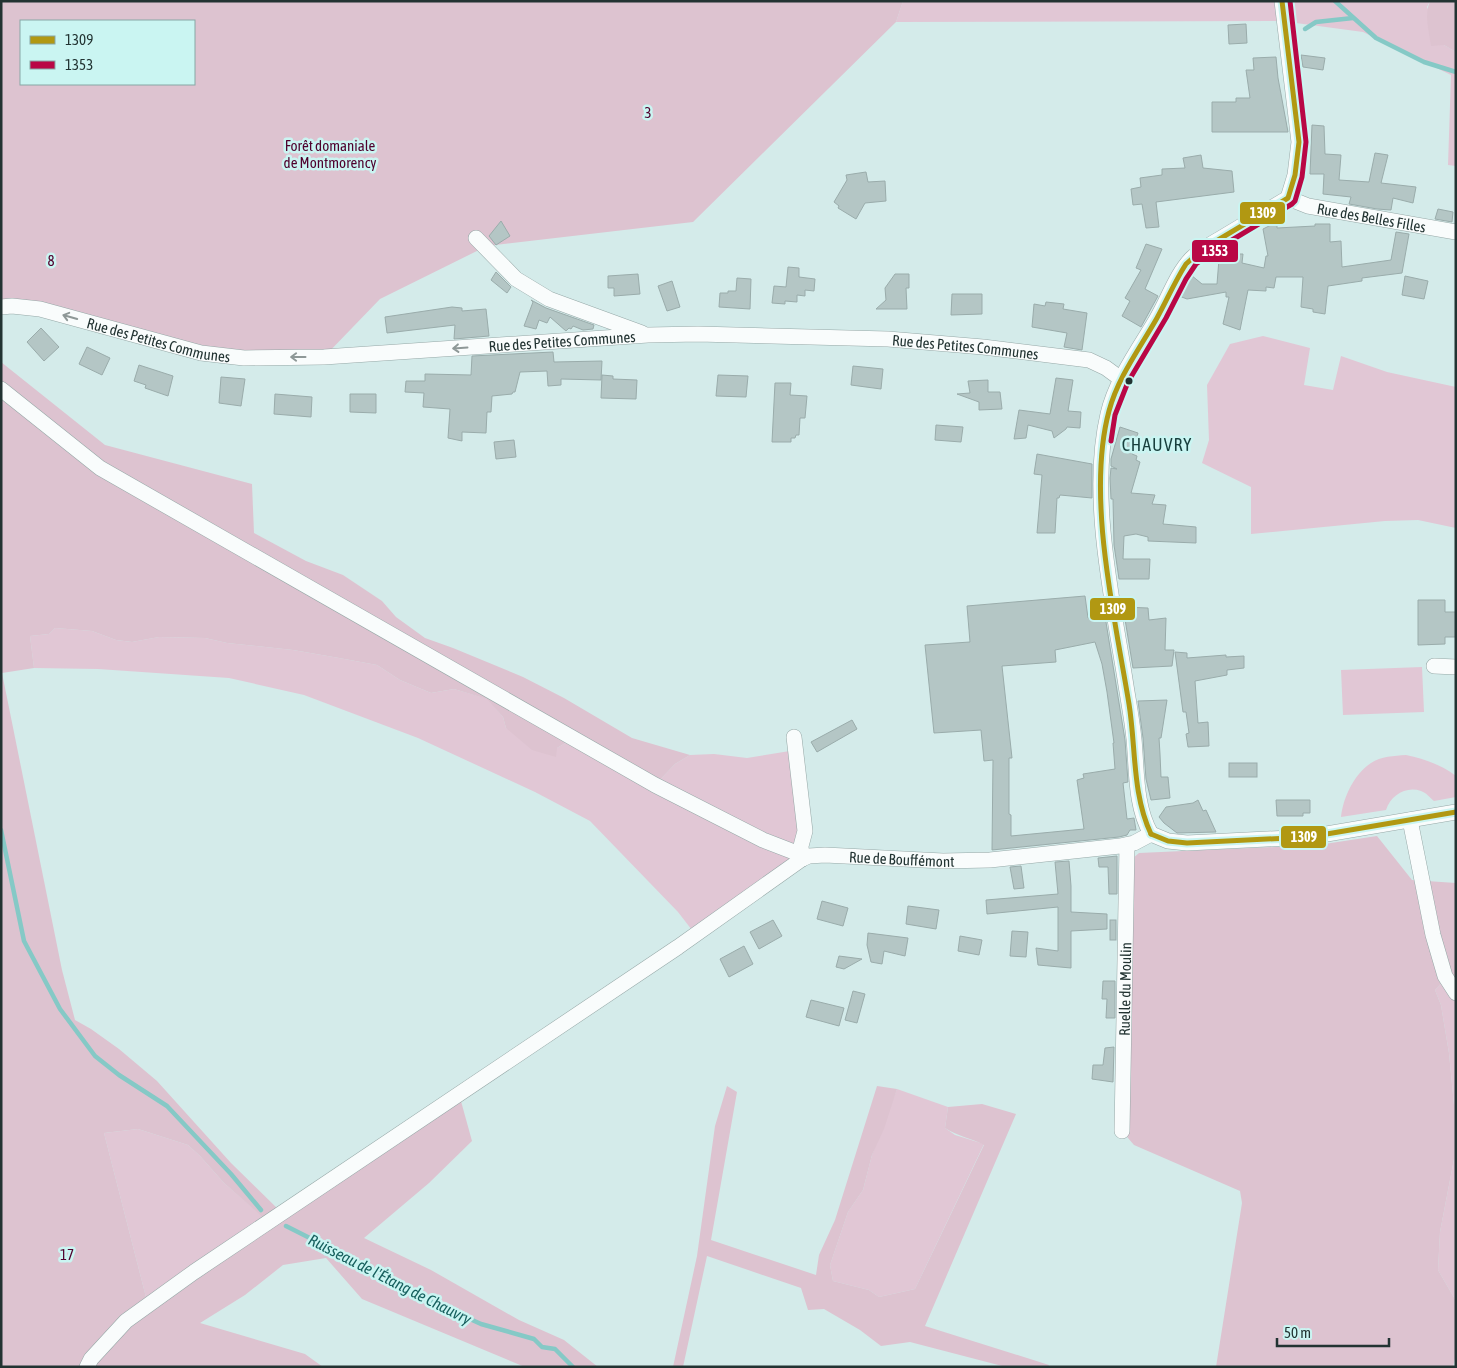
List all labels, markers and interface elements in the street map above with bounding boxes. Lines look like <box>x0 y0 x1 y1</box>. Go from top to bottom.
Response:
legend <box>20 20 195 85</box>
text: 1309 <box>65 31 93 48</box>
text: 1353 <box>65 56 93 73</box>
park label: 3 <box>644 104 652 121</box>
park label: Forêt domaniale de Montmorency <box>284 137 376 171</box>
street label: Rue des Belles Filles <box>1316 199 1427 235</box>
line badge: 1309 <box>1239 201 1286 225</box>
text: 1309 <box>1250 205 1277 221</box>
line badge: 1353 <box>1191 239 1239 263</box>
text: 1353 <box>1202 243 1228 259</box>
park label: 8 <box>47 252 55 269</box>
one-way arrow <box>63 312 79 321</box>
street label: Rue des Petites Communes <box>85 314 231 365</box>
street label: Rue des Petites Communes <box>488 327 636 354</box>
street label: Rue des Petites Communes <box>891 331 1040 362</box>
one-way arrow <box>452 344 468 353</box>
one-way arrow <box>290 352 306 362</box>
unlabelled marker <box>1124 376 1134 386</box>
district label: CHAUVRY <box>1122 434 1192 455</box>
line badge: 1309 <box>1089 597 1136 621</box>
text: 1309 <box>1100 601 1127 617</box>
line badge: 1309 <box>1280 825 1327 849</box>
text: 1309 <box>1291 829 1318 845</box>
street label: Rue de Bouffémont <box>849 848 955 870</box>
street label: Ruelle du Moulin <box>1115 942 1134 1036</box>
water label: Ruisseau de l'Étang de Chauvry <box>305 1230 475 1329</box>
park label: 17 <box>60 1246 74 1263</box>
scale bar <box>1277 1316 1390 1348</box>
text: 50 m <box>1284 1324 1311 1341</box>

